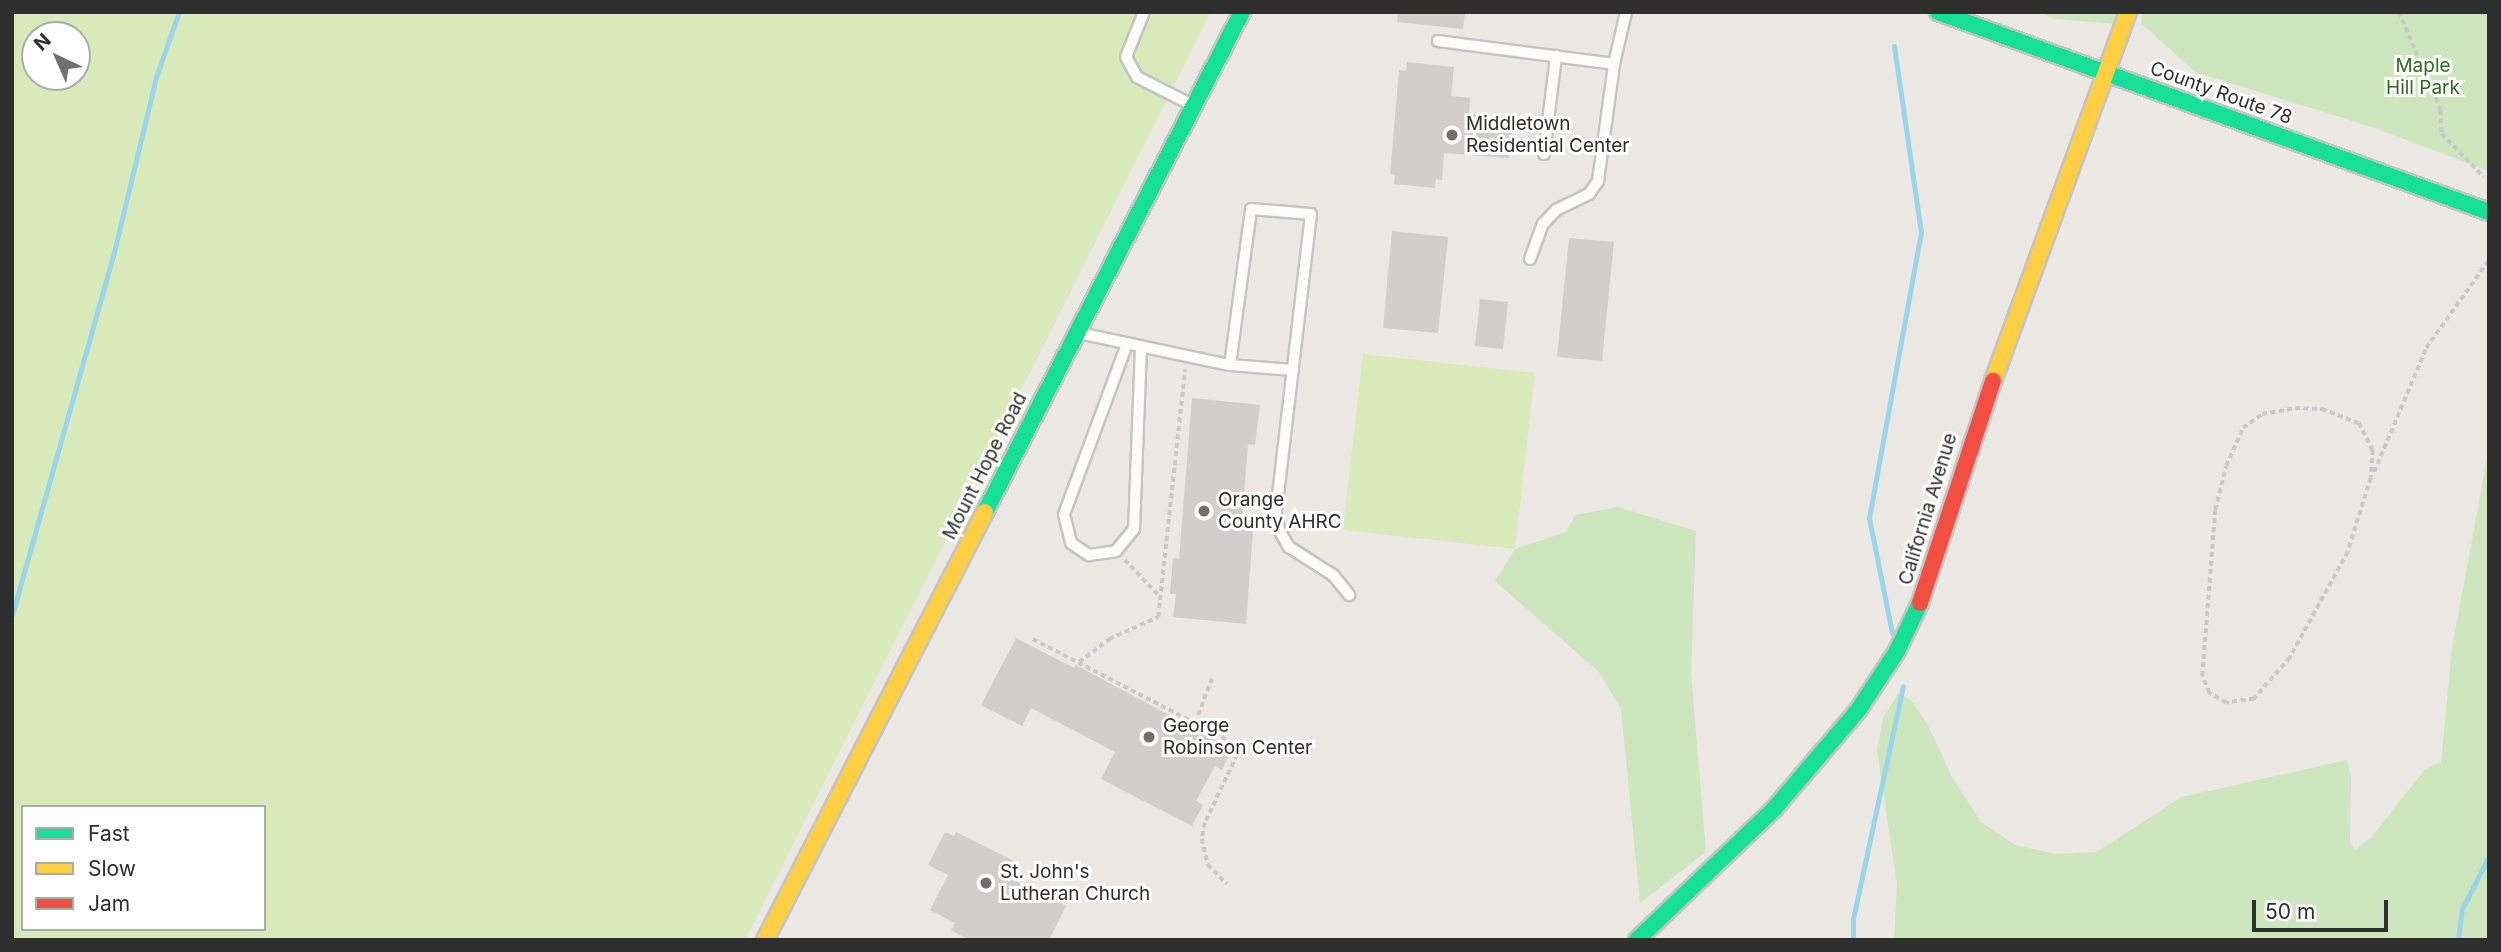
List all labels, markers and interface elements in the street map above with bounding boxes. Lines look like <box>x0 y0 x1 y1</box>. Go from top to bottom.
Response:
north arrow <box>21 21 91 91</box>
text: N <box>29 29 56 55</box>
park label: Maple Hill Park <box>2386 55 2460 99</box>
street label: County Route 78 <box>2147 57 2295 129</box>
place label: Middletown Residential Center <box>1466 113 1629 157</box>
marker: Middletown Residential Center <box>1444 127 1460 143</box>
street label: Mount Hope Road <box>938 389 1032 543</box>
street label: California Avenue <box>1894 430 1962 588</box>
place label: Orange County AHRC <box>1218 489 1342 533</box>
marker: Orange County AHRC <box>1196 503 1212 519</box>
place label: George Robinson Center <box>1163 715 1312 759</box>
marker: George Robinson Center <box>1141 729 1157 745</box>
legend <box>21 805 266 931</box>
text: Fast <box>88 821 130 846</box>
text: Slow <box>88 856 136 881</box>
place label: St. John's Lutheran Church <box>1000 861 1150 905</box>
marker: St. John's Lutheran Church <box>978 875 994 891</box>
scale bar <box>2256 886 2392 930</box>
text: Jam <box>88 891 130 916</box>
text: 50 m <box>2265 899 2315 924</box>

